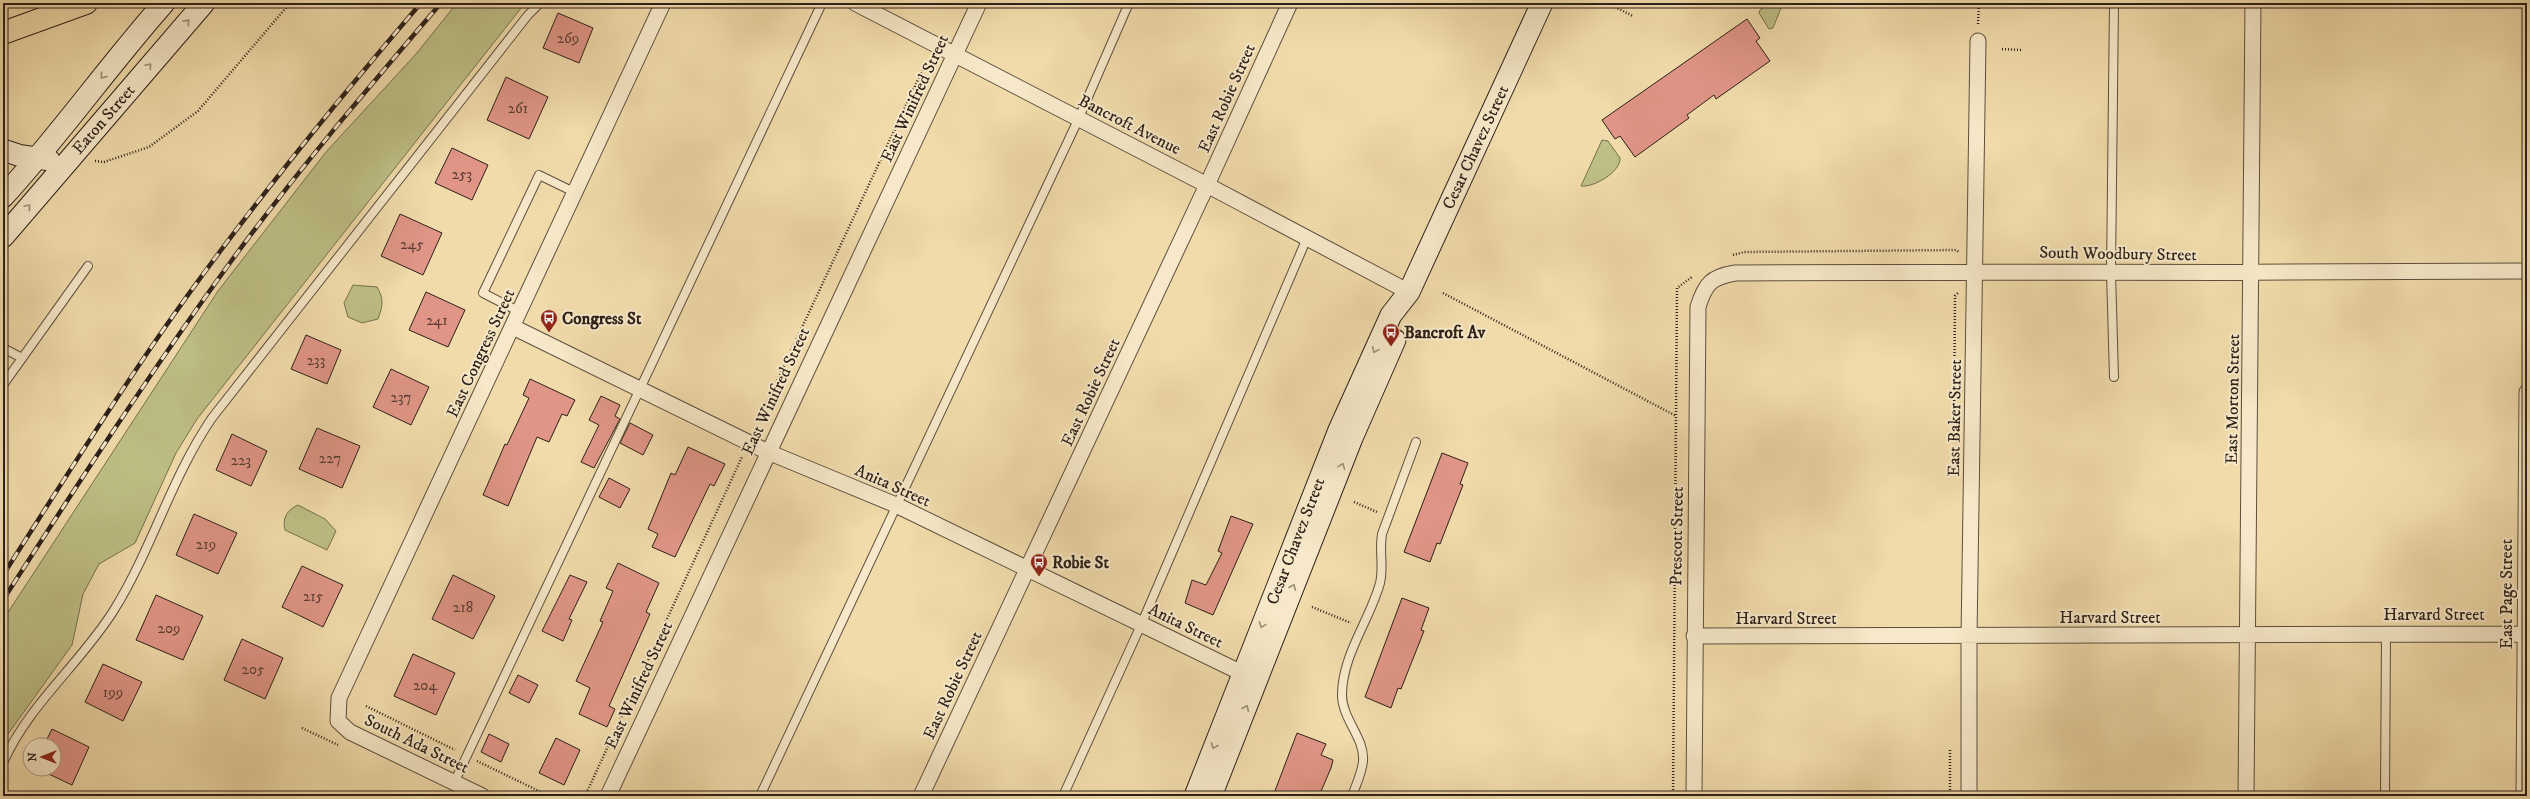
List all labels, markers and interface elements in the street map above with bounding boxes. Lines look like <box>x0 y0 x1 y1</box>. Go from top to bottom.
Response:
one-way arrow <box>183 19 190 26</box>
house number: 269 <box>557 29 579 48</box>
street label: East Winifred Street <box>876 31 954 166</box>
street label: East Robie Street <box>1193 40 1261 156</box>
one-way arrow <box>144 63 152 71</box>
one-way arrow <box>101 71 108 78</box>
street label: Eaton Street <box>67 80 141 159</box>
street label: Cesar Chavez Street <box>1438 81 1514 213</box>
street label: Bancroft Avenue <box>1075 90 1185 160</box>
house number: 261 <box>508 99 528 118</box>
house number: 253 <box>452 165 472 184</box>
one-way arrow <box>24 204 31 212</box>
house number: 245 <box>400 235 424 254</box>
street label: South Woodbury Street <box>2039 242 2197 266</box>
street label: East Congress Street <box>441 285 521 421</box>
bus stop icon: Congress St <box>539 308 559 333</box>
place label: Congress St <box>562 308 642 330</box>
house number: 241 <box>426 311 448 330</box>
bus stop icon: Bancroft Av <box>1381 322 1401 347</box>
place label: Bancroft Av <box>1404 322 1486 344</box>
street label: East Winifred Street <box>737 324 815 459</box>
street label: East Morton Street <box>2221 333 2245 464</box>
street label: East Robie Street <box>1056 334 1126 450</box>
one-way arrow <box>1372 345 1380 353</box>
house number: 233 <box>307 351 325 370</box>
street label: East Baker Street <box>1943 359 1967 477</box>
house number: 237 <box>391 388 412 407</box>
house number: 227 <box>319 449 341 468</box>
house number: 223 <box>231 451 251 470</box>
street label: Anita Street <box>851 459 934 513</box>
one-way arrow <box>1337 462 1345 469</box>
street label: Cesar Chavez Street <box>1262 474 1330 608</box>
street label: Prescott Street <box>1665 486 1689 586</box>
house number: 219 <box>196 535 216 554</box>
street label: East Page Street <box>2496 538 2518 649</box>
bus stop icon: Robie St <box>1029 552 1049 577</box>
place label: Robie St <box>1052 552 1109 574</box>
one-way arrow <box>1289 583 1297 590</box>
house number: 215 <box>303 587 324 606</box>
house number: 218 <box>453 598 473 617</box>
street label: Anita Street <box>1145 598 1227 654</box>
street label: Harvard Street <box>2383 604 2485 626</box>
street label: Harvard Street <box>2059 607 2161 629</box>
street label: Harvard Street <box>1735 608 1837 630</box>
street label: East Winifred Street <box>600 618 678 753</box>
house number: 209 <box>158 619 180 638</box>
one-way arrow <box>1259 622 1267 629</box>
street label: East Robie Street <box>918 627 988 743</box>
house number: 205 <box>242 660 265 679</box>
house number: 204 <box>413 676 437 695</box>
house number: 199 <box>103 683 123 702</box>
one-way arrow <box>1242 704 1250 711</box>
street label: South Ada Street <box>361 709 473 779</box>
north arrow <box>22 737 62 777</box>
one-way arrow <box>1211 743 1219 750</box>
text: N <box>26 752 40 762</box>

